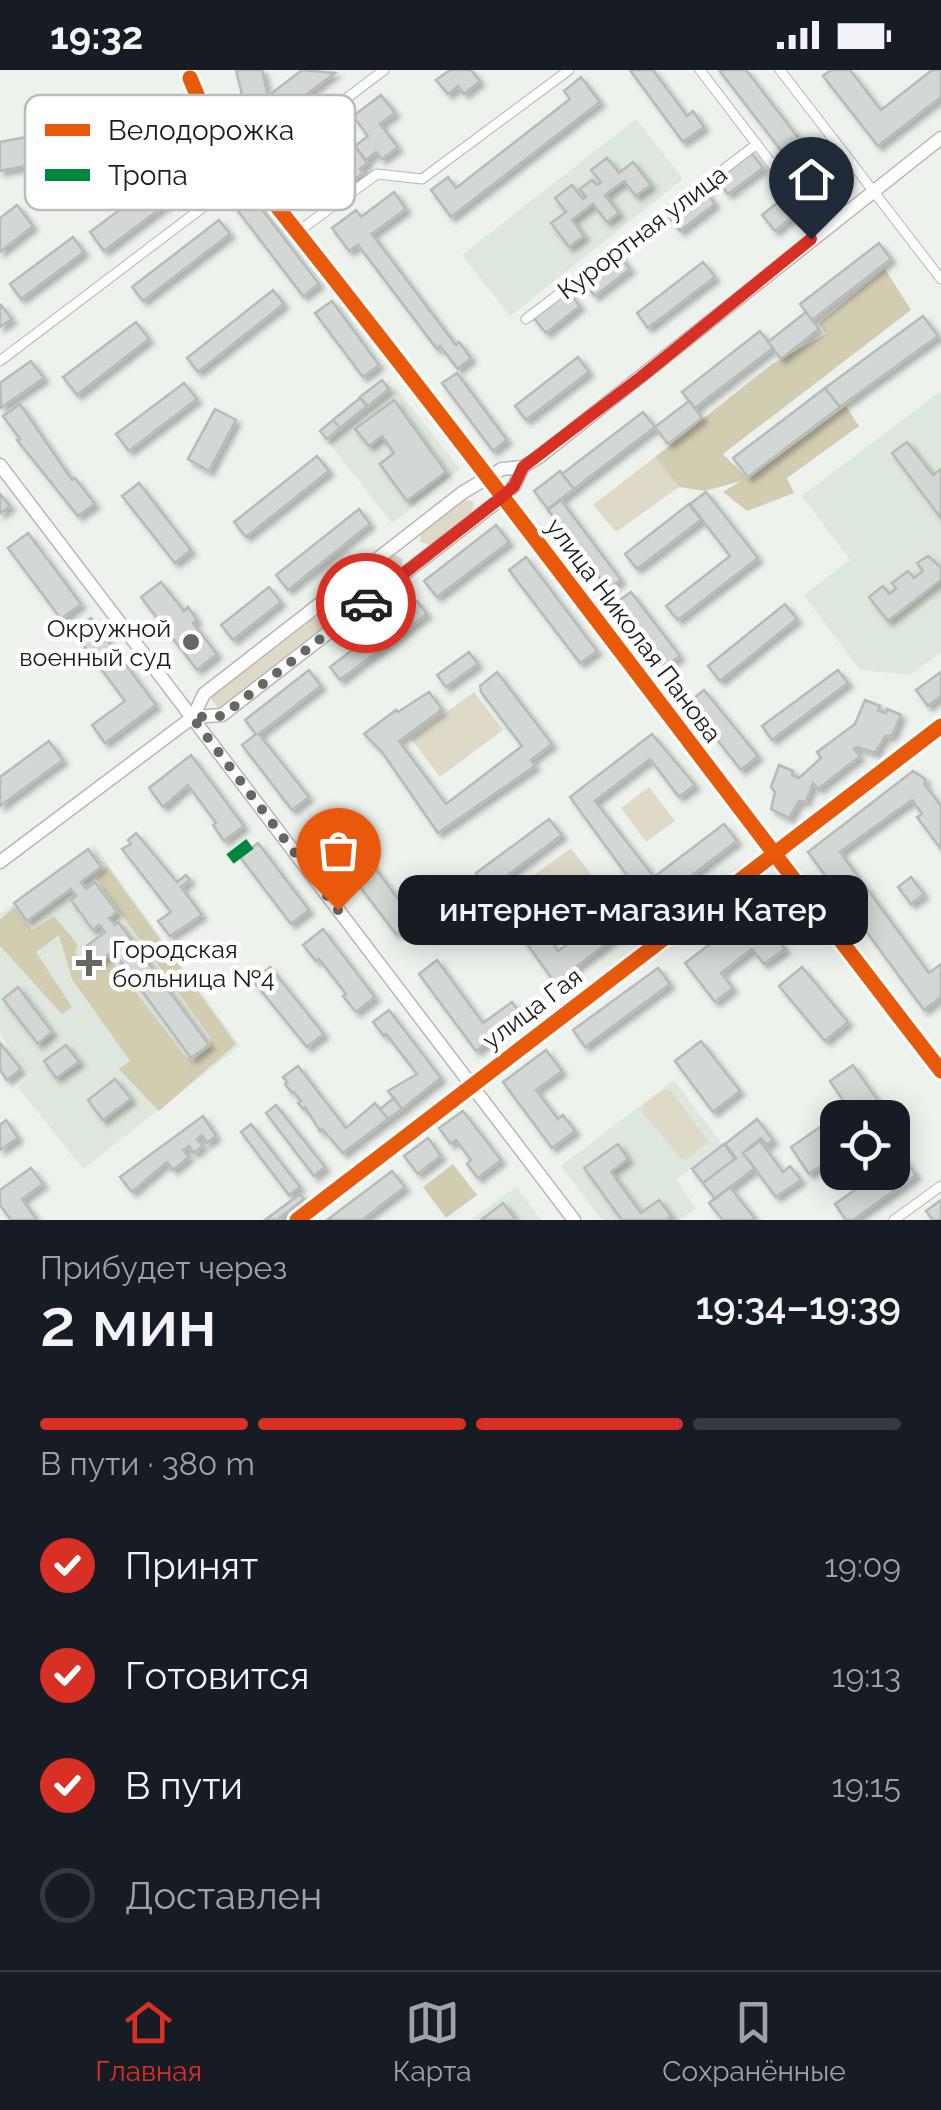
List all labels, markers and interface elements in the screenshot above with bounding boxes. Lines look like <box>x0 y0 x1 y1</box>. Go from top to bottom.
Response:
text: 19:32 <box>50 13 143 58</box>
legend <box>25 95 355 210</box>
text: Велодорожка <box>108 114 294 147</box>
pin <box>769 137 854 240</box>
icon: home <box>784 152 839 207</box>
text: Тропа <box>108 159 188 192</box>
street label: Курортная улица <box>552 159 732 305</box>
street label: улица Николая Панова <box>540 512 728 748</box>
courier <box>316 553 416 653</box>
icon: car <box>339 576 394 631</box>
place label: Окружной военный суд <box>19 613 171 672</box>
marker: Окружной военный суд <box>180 631 202 653</box>
pin <box>296 808 381 911</box>
icon: bag <box>311 823 366 878</box>
callout: интернет-магазин Катер <box>398 875 868 945</box>
text: интернет-магазин Катер <box>439 891 827 928</box>
place label: Городская больница №4 <box>112 934 275 993</box>
marker: Городская больница №4 <box>76 950 102 976</box>
street label: улица Гая <box>476 961 588 1055</box>
map controls <box>820 1100 910 1190</box>
button: locate <box>820 1100 910 1190</box>
text: Прибудет через <box>40 1249 287 1286</box>
text: 19:34–19:39 <box>695 1283 901 1328</box>
text: 2 мин <box>40 1285 217 1361</box>
text: В пути · 380 m <box>40 1445 255 1482</box>
icon: check <box>40 1538 95 1593</box>
text: Принят <box>125 1543 258 1588</box>
text: 19:09 <box>824 1547 901 1584</box>
icon: check <box>40 1648 95 1703</box>
text: Готовится <box>125 1653 309 1698</box>
text: 19:13 <box>832 1657 901 1694</box>
icon: check <box>40 1758 95 1813</box>
text: В пути <box>125 1763 243 1808</box>
text: 19:15 <box>831 1767 901 1804</box>
text: Доставлен <box>125 1873 322 1918</box>
tab: Главная <box>95 1995 202 2088</box>
tab: Карта <box>393 1995 472 2088</box>
tab: Сохранённые <box>662 1995 846 2088</box>

